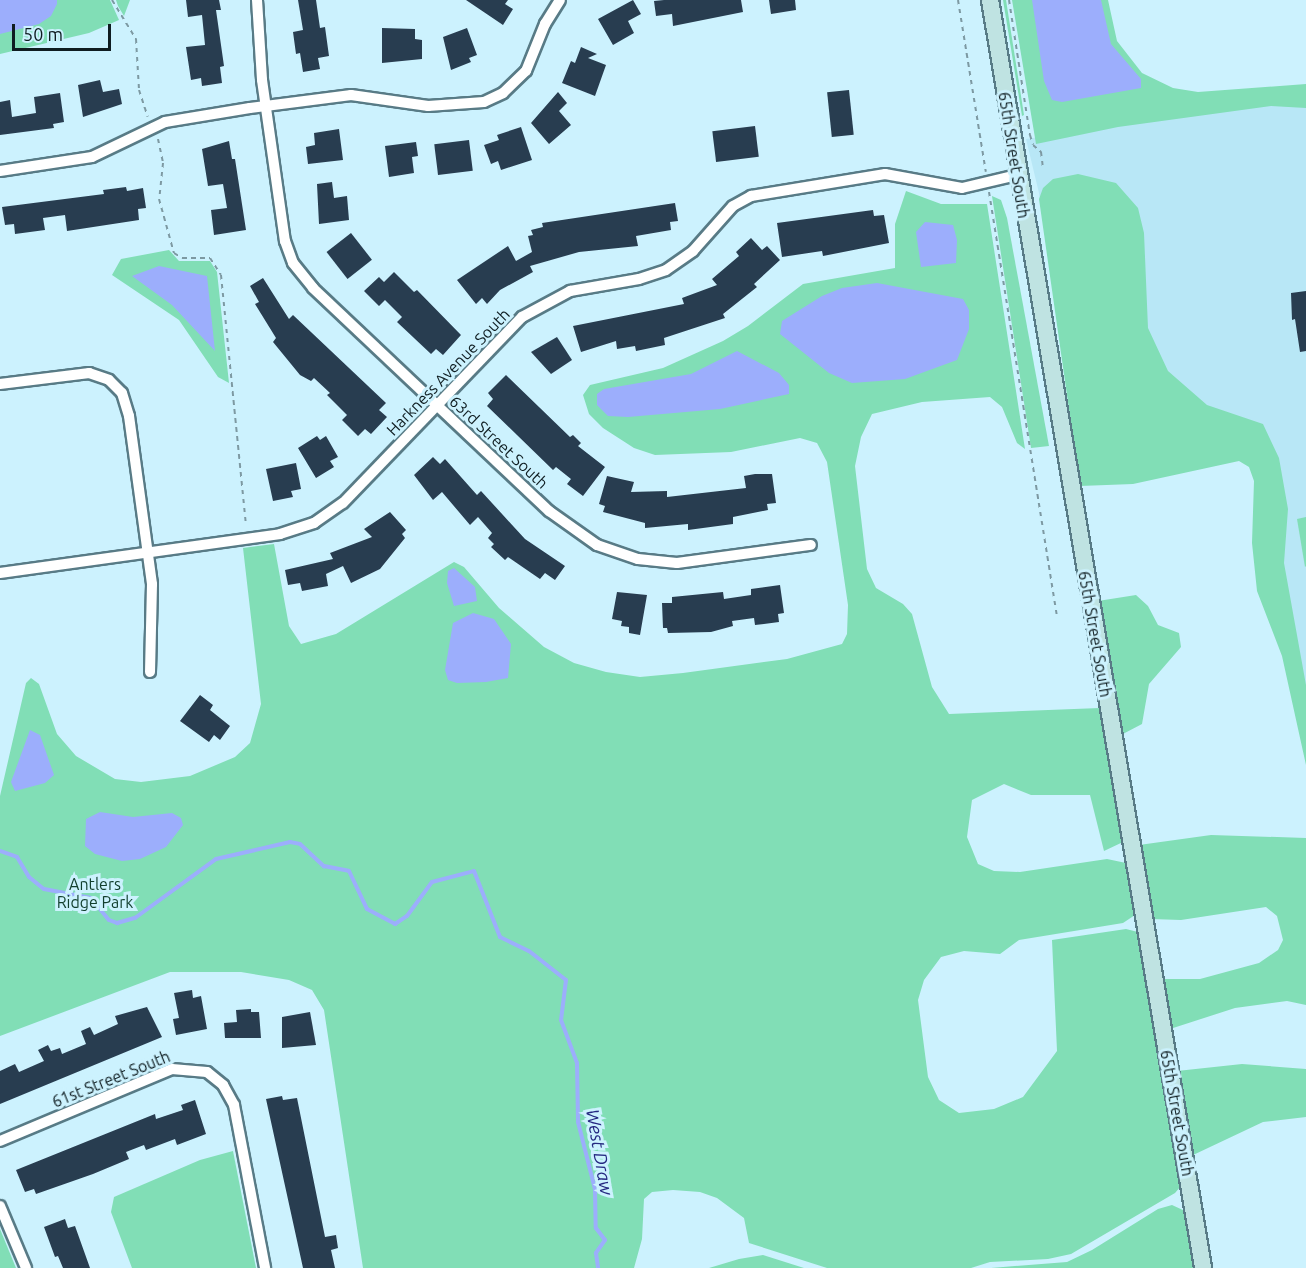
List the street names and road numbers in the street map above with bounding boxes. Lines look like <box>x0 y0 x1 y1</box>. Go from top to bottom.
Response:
street label: 65th Street South <box>995 90 1033 220</box>
street label: Harkness Avenue South <box>382 305 514 439</box>
street label: 63rd Street South <box>446 391 552 493</box>
street label: 65th Street South <box>1074 569 1116 699</box>
street label: 61st Street South <box>49 1047 173 1111</box>
street label: 65th Street South <box>1156 1048 1198 1178</box>

